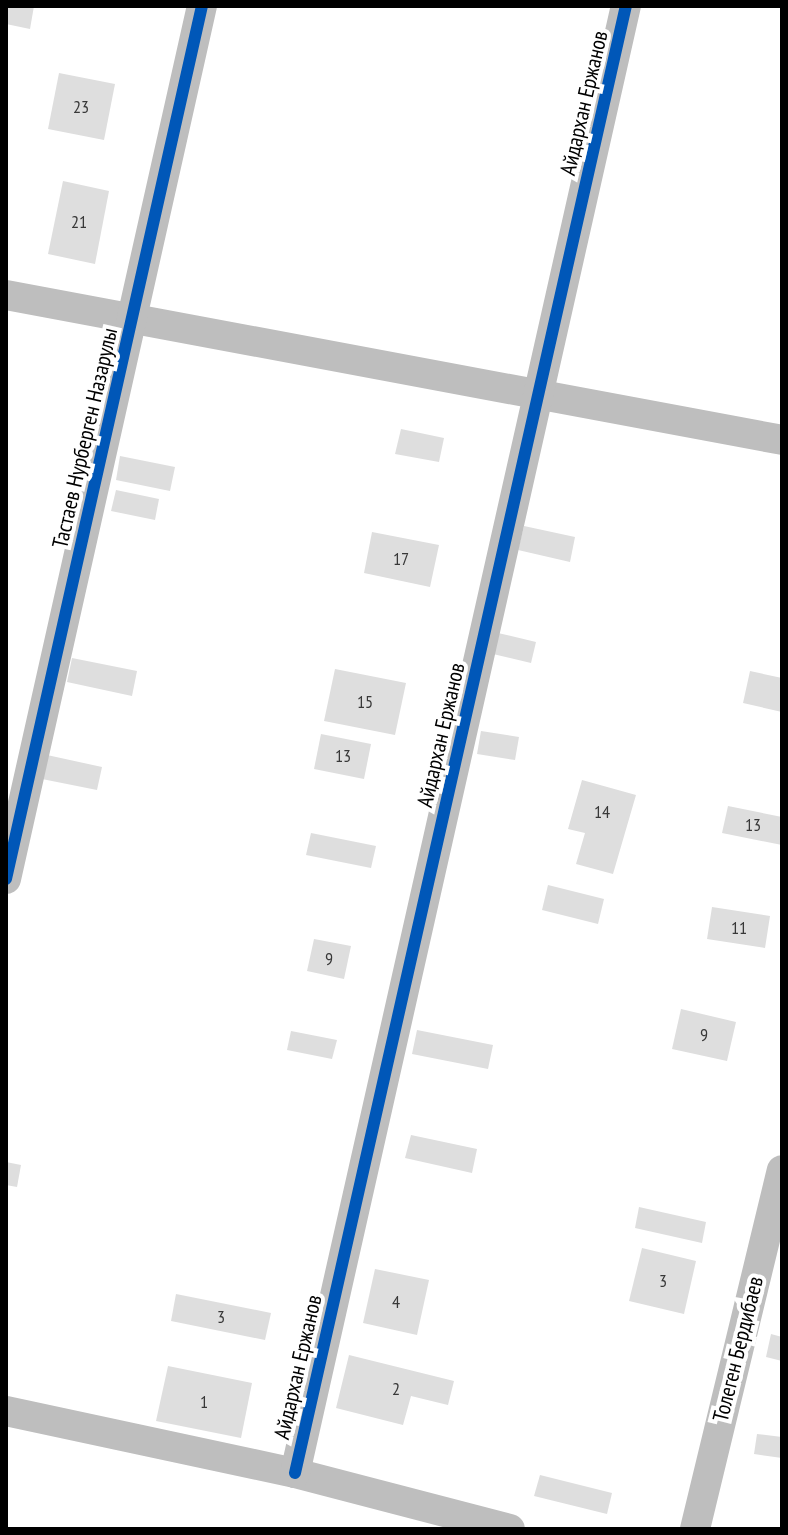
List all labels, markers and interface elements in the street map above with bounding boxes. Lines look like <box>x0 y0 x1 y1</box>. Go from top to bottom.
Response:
street label: Айдархан Ержанов <box>555 28 613 178</box>
house number: 23 <box>73 96 89 118</box>
house number: 21 <box>71 211 87 233</box>
street label: Тастаев Нурберген Назарулы <box>47 325 123 551</box>
house number: 17 <box>393 548 409 570</box>
street label: Айдархан Ержанов <box>412 660 470 810</box>
house number: 15 <box>357 691 373 713</box>
house number: 13 <box>335 745 351 767</box>
house number: 14 <box>594 801 610 823</box>
house number: 13 <box>745 814 761 836</box>
house number: 11 <box>731 917 747 939</box>
house number: 9 <box>325 948 333 970</box>
house number: 9 <box>700 1024 708 1046</box>
house number: 3 <box>659 1270 667 1292</box>
street label: Толеген Бердибаев <box>707 1274 769 1424</box>
house number: 4 <box>392 1291 400 1313</box>
street label: Айдархан Ержанов <box>269 1292 327 1442</box>
house number: 3 <box>217 1306 225 1328</box>
house number: 2 <box>392 1378 400 1400</box>
house number: 1 <box>200 1391 208 1413</box>

